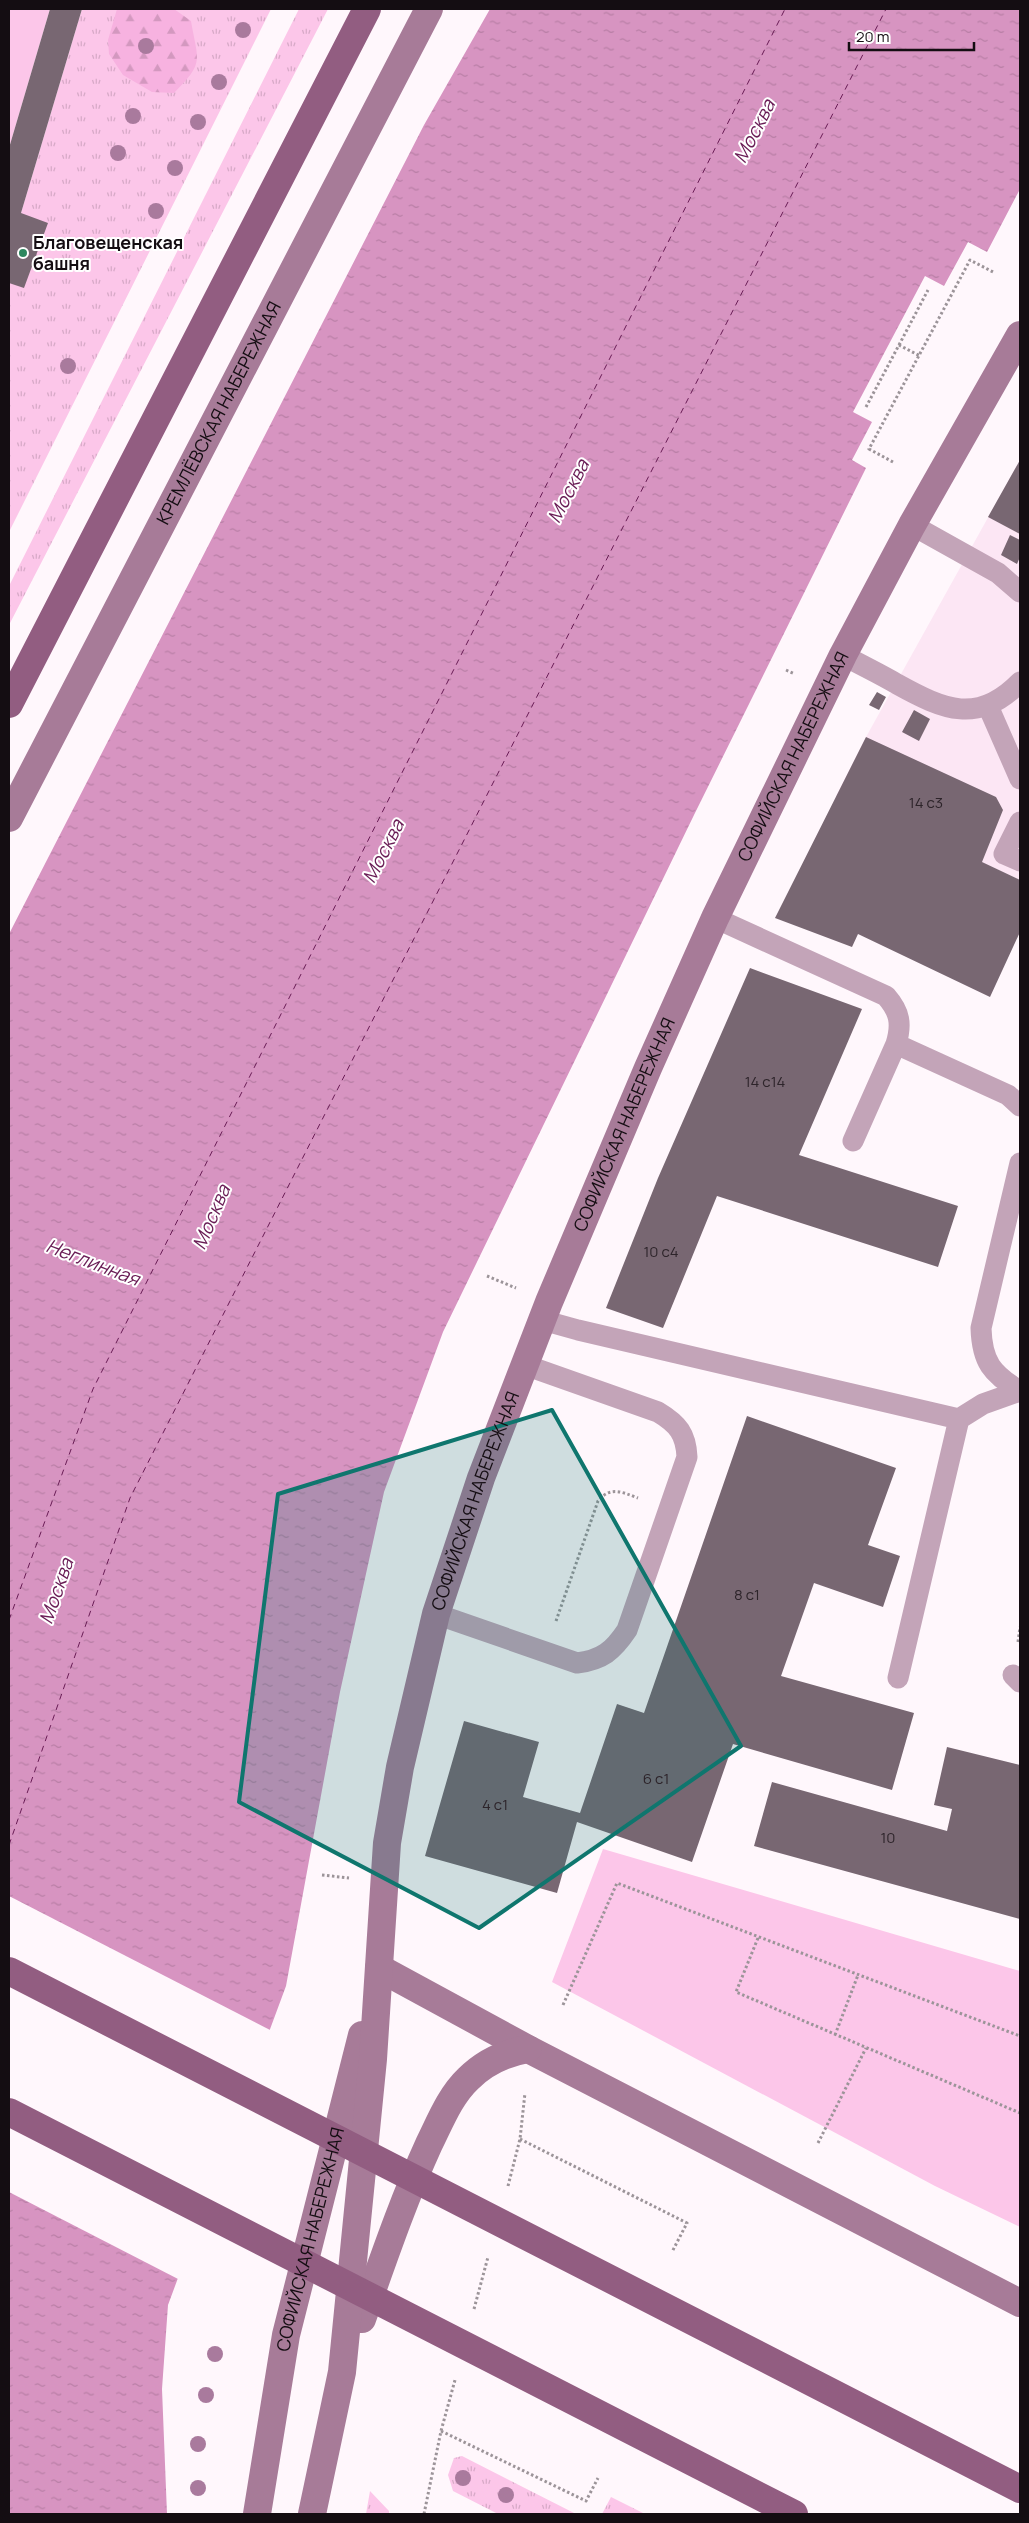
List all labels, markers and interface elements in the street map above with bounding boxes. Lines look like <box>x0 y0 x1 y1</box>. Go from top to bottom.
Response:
scale bar <box>849 20 974 52</box>
text: 20 m <box>856 26 889 47</box>
water label: Москва <box>727 94 782 167</box>
place label: Благовещенская башня <box>33 230 183 275</box>
marker: Благовещенская башня <box>17 247 29 259</box>
street label: КРЕМЛЁВСКАЯ НАБЕРЕЖНАЯ <box>150 297 286 528</box>
water label: Москва <box>541 454 596 527</box>
street label: СОФИЙСКАЯ НАБЕРЕЖНАЯ <box>731 647 854 865</box>
house number: 14 с3 <box>909 792 943 813</box>
water label: Москва <box>356 814 411 887</box>
street label: СОФИЙСКАЯ НАБЕРЕЖНАЯ <box>567 1014 680 1235</box>
house number: 14 с14 <box>745 1071 786 1092</box>
water label: Москва <box>186 1179 237 1253</box>
water label: Неглинная <box>43 1232 145 1292</box>
house number: 10 с4 <box>643 1241 679 1262</box>
street label: СОФИЙСКАЯ НАБЕРЕЖНАЯ <box>425 1388 524 1613</box>
water label: Москва <box>33 1553 80 1627</box>
house number: 8 с1 <box>734 1584 760 1605</box>
house number: 6 с1 <box>643 1768 669 1789</box>
house number: 4 с1 <box>482 1794 508 1815</box>
house number: 10 <box>881 1827 896 1848</box>
street label: СОФИЙСКАЯ НАБЕРЕЖНАЯ <box>271 2124 349 2353</box>

